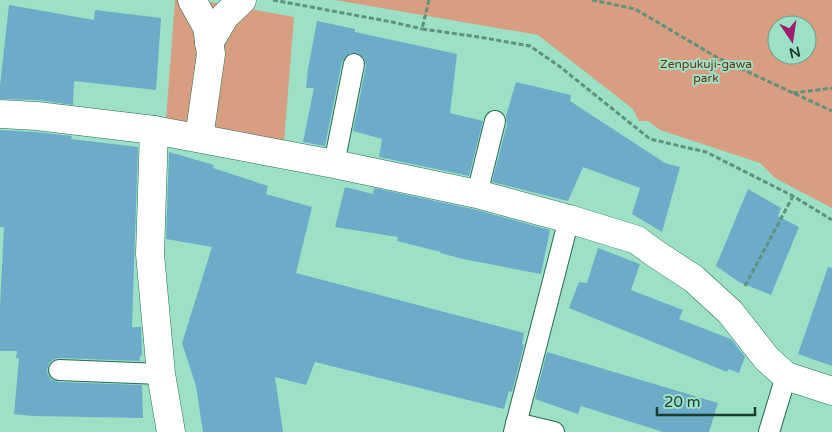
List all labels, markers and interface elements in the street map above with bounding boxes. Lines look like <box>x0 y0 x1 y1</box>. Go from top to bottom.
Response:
north arrow <box>767 15 817 65</box>
text: N <box>787 43 802 62</box>
park label: Zenpukuji-gawa park <box>660 57 752 85</box>
scale bar <box>657 384 754 416</box>
text: 20 m <box>664 393 701 411</box>

